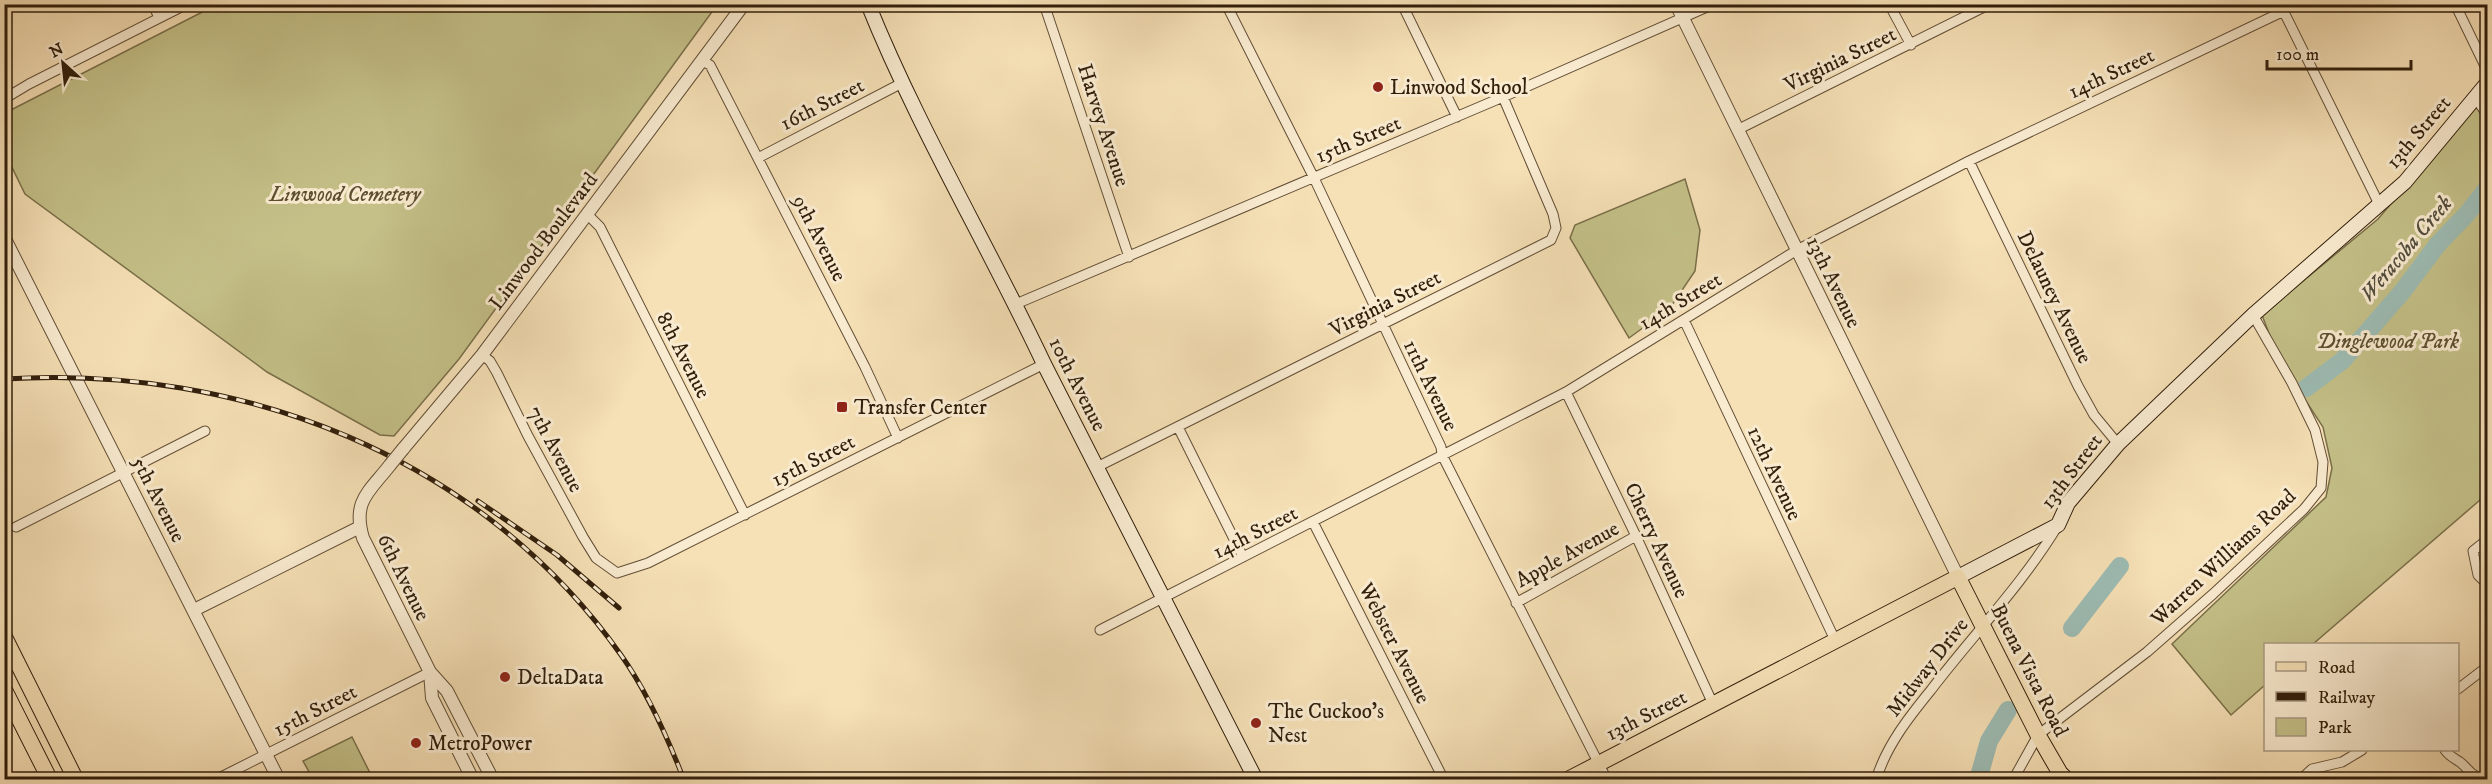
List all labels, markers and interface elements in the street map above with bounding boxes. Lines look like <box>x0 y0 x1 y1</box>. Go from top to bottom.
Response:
street label: Virginia Street <box>1779 21 1901 99</box>
north arrow <box>33 33 93 93</box>
scale bar <box>2267 33 2411 71</box>
text: N <box>46 39 67 62</box>
street label: 14th Street <box>2064 43 2159 105</box>
text: 100 m <box>2276 44 2319 66</box>
street label: Harvey Avenue <box>1071 61 1135 190</box>
street label: 16th Street <box>776 73 869 137</box>
place label: Linwood School <box>1390 75 1529 101</box>
marker: Linwood School <box>1371 80 1385 94</box>
street label: 13th Street <box>2381 91 2457 175</box>
street label: 15th Street <box>1312 110 1405 169</box>
street label: Linwood Boulevard <box>484 167 604 315</box>
park label: Linwood Cemetery <box>268 182 422 208</box>
street label: 9th Avenue <box>786 190 852 286</box>
water label: Weracoba Creek <box>2354 190 2459 307</box>
street label: Delauney Avenue <box>2011 227 2098 368</box>
street label: 13th Avenue <box>1800 233 1866 333</box>
street label: Virginia Street <box>1325 265 1446 344</box>
street label: 14th Street <box>1635 267 1727 337</box>
street label: 8th Avenue <box>650 308 716 403</box>
park label: Dinglewood Park <box>2317 329 2459 355</box>
street label: 10th Avenue <box>1042 333 1112 436</box>
street label: 11th Avenue <box>1397 336 1463 436</box>
place label: Transfer Center <box>854 395 987 421</box>
marker: Transfer Center <box>835 400 849 414</box>
street label: 7th Avenue <box>522 402 589 497</box>
street label: 12th Avenue <box>1741 422 1807 525</box>
street label: 15th Street <box>767 429 860 493</box>
street label: 13th Street <box>2035 429 2109 514</box>
street label: 5th Avenue <box>125 452 191 547</box>
street label: Cherry Avenue <box>1618 479 1694 602</box>
street label: Warren Williams Road <box>2145 483 2302 632</box>
street label: 14th Street <box>1209 500 1302 565</box>
street label: Apple Avenue <box>1511 516 1624 594</box>
street label: 6th Avenue <box>371 530 435 626</box>
street label: Webster Avenue <box>1352 578 1436 708</box>
street label: Buena Vista Road <box>1984 600 2074 742</box>
street label: Midway Drive <box>1881 613 1975 722</box>
legend <box>2264 643 2459 751</box>
text: Road <box>2318 657 2355 679</box>
place label: DeltaData <box>517 665 604 691</box>
marker: DeltaData <box>498 670 512 684</box>
street label: 15th Street <box>269 679 362 743</box>
street label: 13th Street <box>1602 684 1692 747</box>
text: Railway <box>2318 687 2376 709</box>
place label: The Cuckoo’s Nest <box>1268 699 1384 749</box>
marker: The Cuckoo’s Nest <box>1249 716 1263 730</box>
text: Park <box>2318 717 2352 739</box>
place label: MetroPower <box>428 731 532 757</box>
marker: MetroPower <box>409 736 423 750</box>

